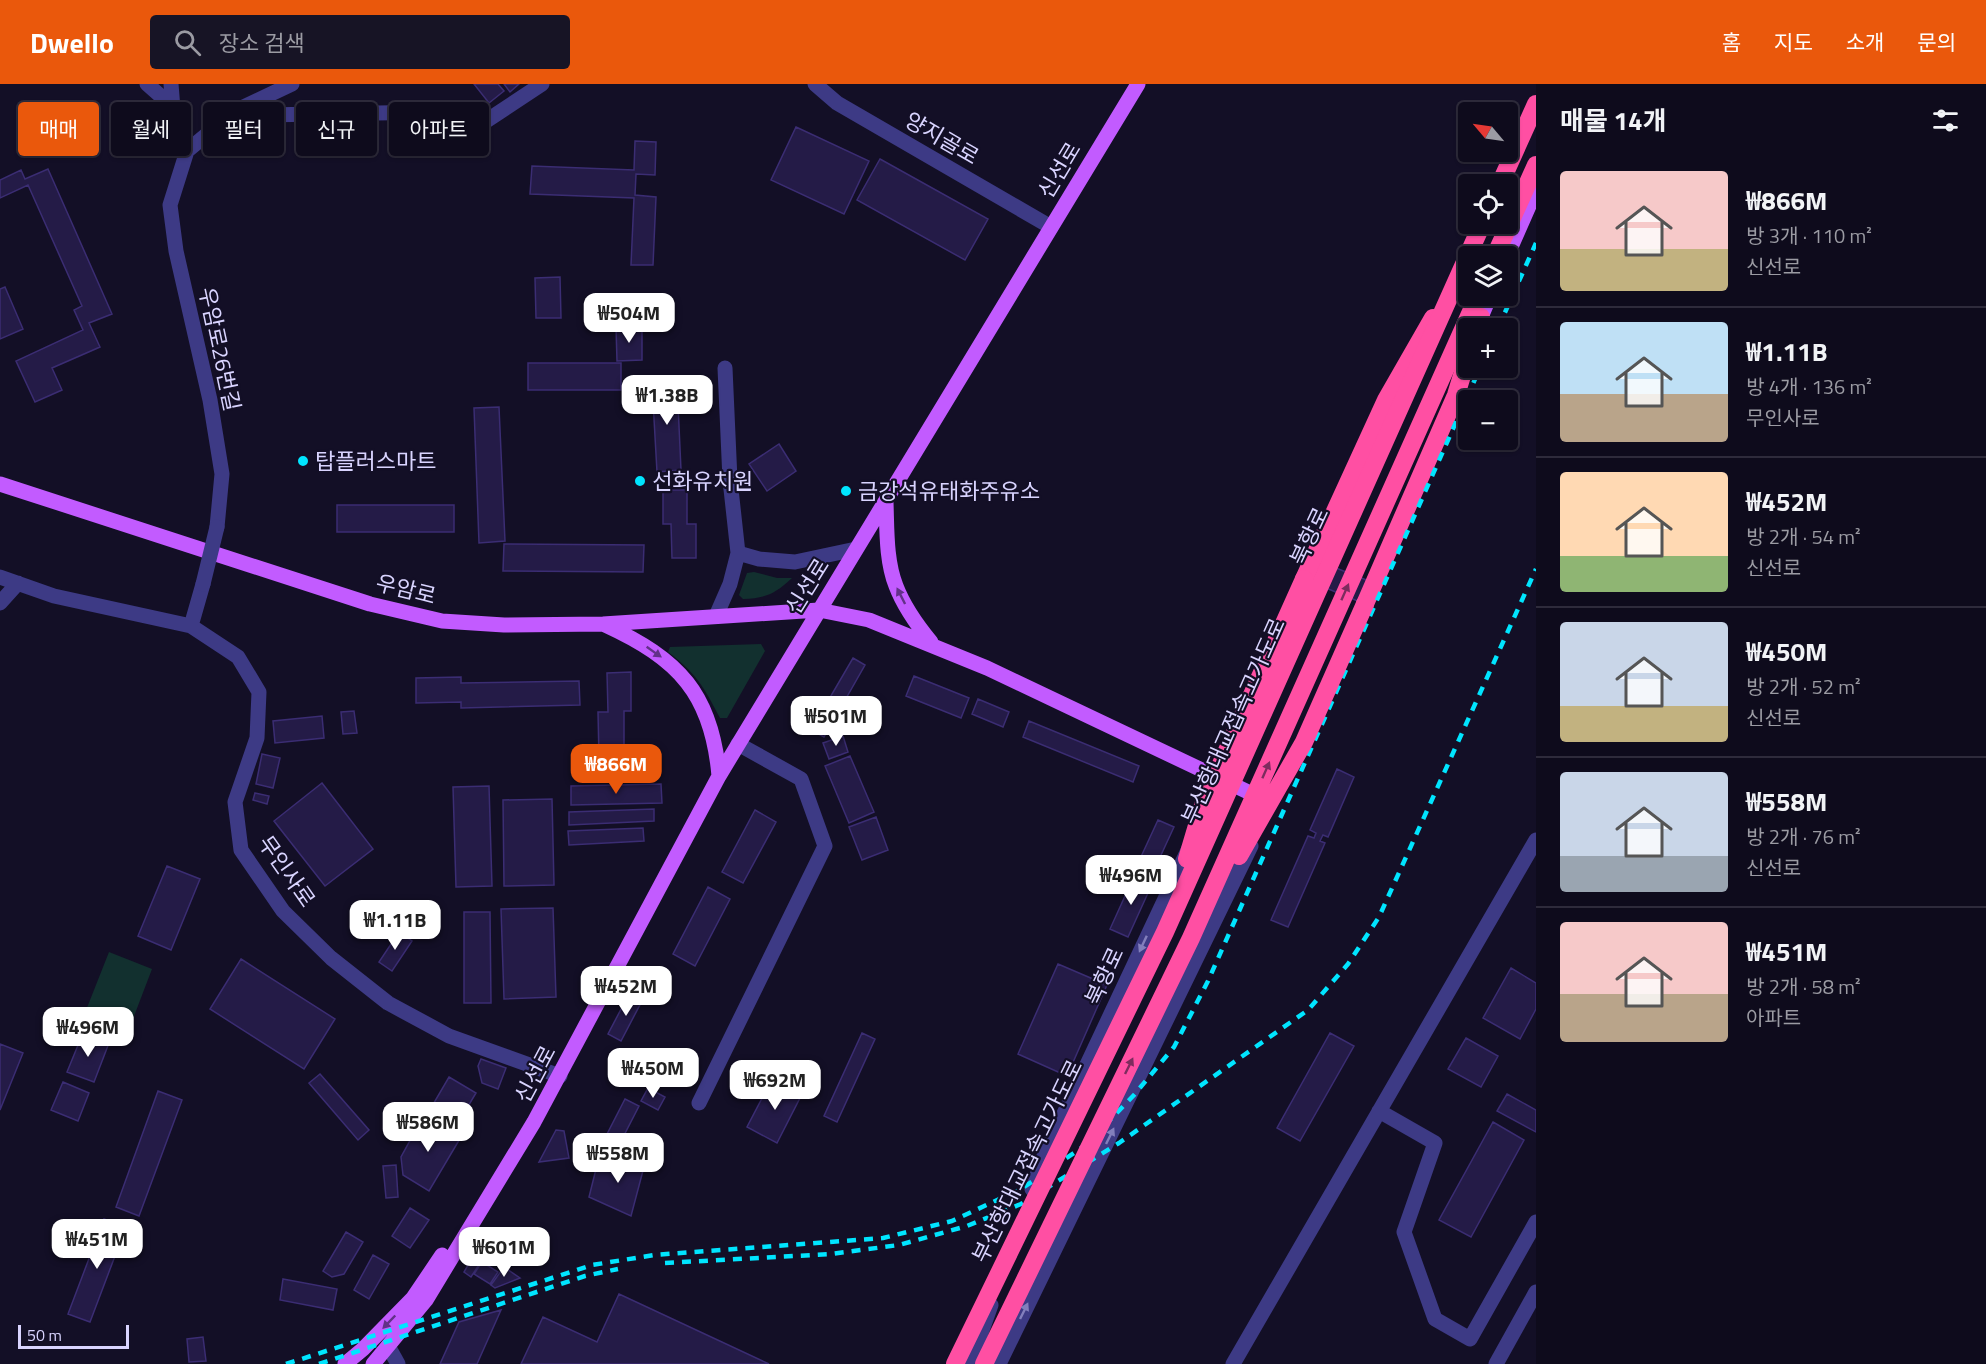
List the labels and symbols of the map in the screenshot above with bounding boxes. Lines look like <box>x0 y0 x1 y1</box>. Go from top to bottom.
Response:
north arrow <box>1458 102 1518 162</box>
street label: 양지골로 <box>898 103 986 173</box>
street label: 신선로 <box>1029 135 1089 205</box>
street label: 우암로26번길 <box>190 284 250 414</box>
pin: ₩504M <box>587 293 671 344</box>
pin: ₩1.38B <box>618 375 716 426</box>
place label: 탑플러스마트 <box>315 444 436 478</box>
marker: 탑플러스마트 <box>296 454 310 468</box>
place label: 선화유치원 <box>652 464 753 498</box>
marker: 선화유치원 <box>633 474 647 488</box>
place label: 금강석유태화주유소 <box>858 474 1040 508</box>
marker: 금강석유태화주유소 <box>839 484 853 498</box>
street label: 북항로 <box>1281 501 1337 571</box>
street label: 신선로 <box>776 551 838 621</box>
street label: 우암로 <box>372 565 440 613</box>
one-way arrow <box>1341 583 1350 600</box>
one-way arrow <box>896 587 906 604</box>
street label: 부산항대교접속고가도로 <box>1172 612 1294 830</box>
one-way arrow <box>645 646 661 658</box>
pin: ₩501M <box>794 696 878 747</box>
pin: ₩866M <box>574 744 658 795</box>
one-way arrow <box>1261 760 1271 778</box>
street label: 무인사로 <box>250 828 324 914</box>
pin: ₩496M <box>1089 855 1173 906</box>
pin: ₩1.11B <box>346 900 444 951</box>
one-way arrow <box>1139 936 1148 953</box>
street label: 북항로 <box>1076 941 1132 1011</box>
pin: ₩452M <box>584 966 668 1017</box>
pin: ₩496M <box>46 1007 130 1058</box>
street label: 신선로 <box>506 1039 564 1109</box>
pin: ₩450M <box>611 1048 695 1099</box>
street label: 부산항대교접속고가도로 <box>963 1053 1091 1269</box>
one-way arrow <box>1124 1057 1134 1074</box>
pin: ₩692M <box>733 1060 817 1111</box>
pin: ₩586M <box>386 1102 470 1153</box>
one-way arrow <box>1105 1128 1114 1145</box>
pin: ₩558M <box>576 1133 660 1184</box>
pin: ₩451M <box>55 1219 139 1270</box>
pin: ₩601M <box>462 1227 546 1278</box>
one-way arrow <box>1020 1303 1029 1320</box>
one-way arrow <box>383 1315 397 1329</box>
scale bar <box>18 1322 129 1350</box>

